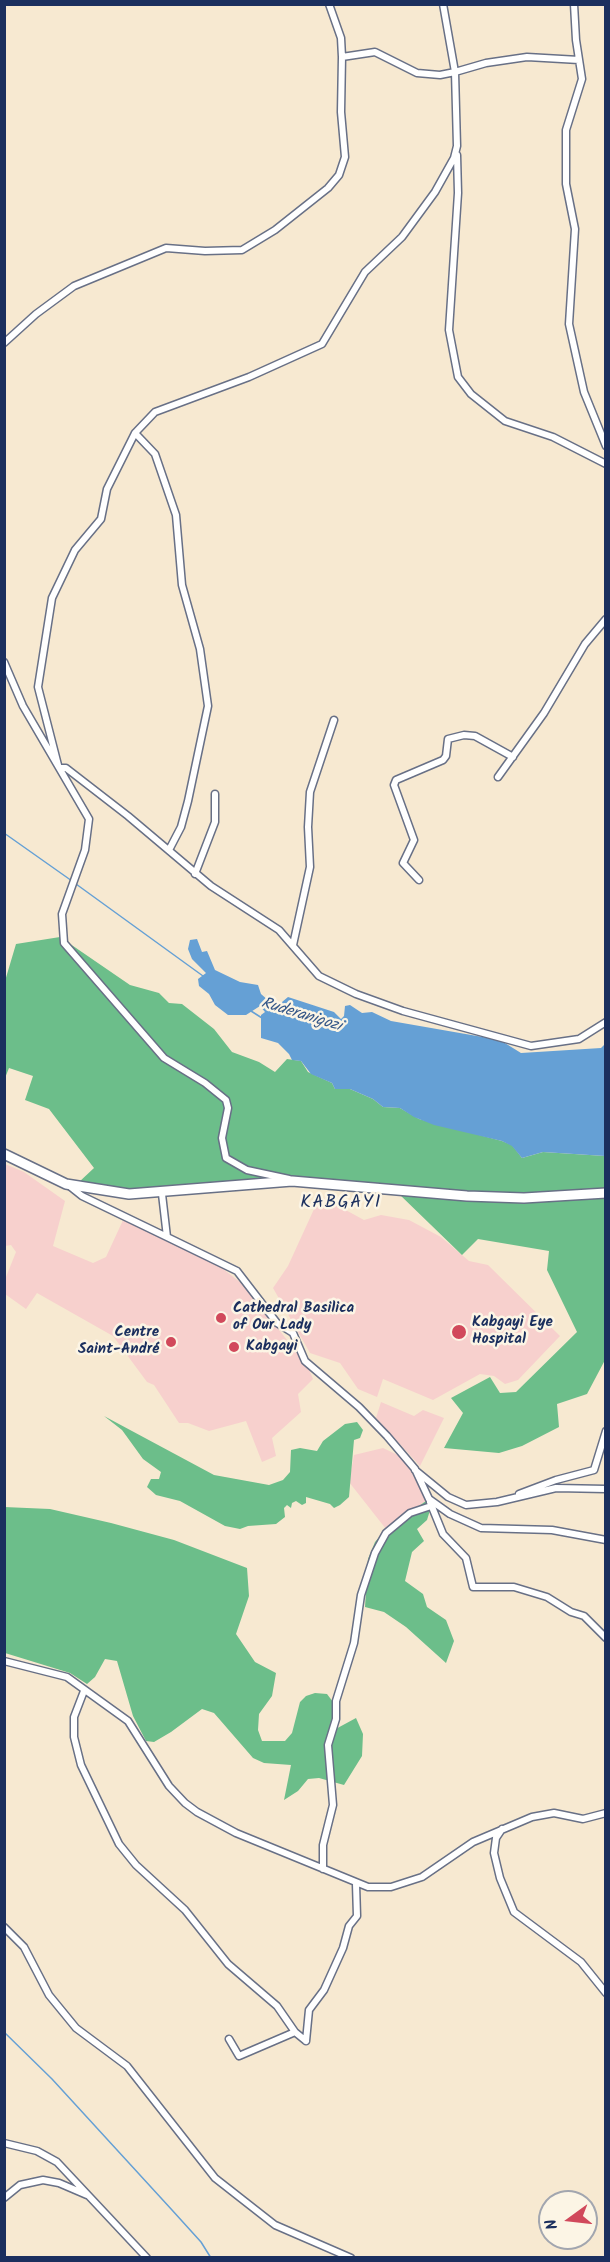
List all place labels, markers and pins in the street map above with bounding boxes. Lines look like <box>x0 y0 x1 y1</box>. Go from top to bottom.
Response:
place label: Cathedral Basilica of Our Lady <box>233 1300 354 1335</box>
marker: Cathedral Basilica of Our Lady <box>214 1311 228 1325</box>
place label: Kabgayi Eye Hospital <box>472 1314 553 1349</box>
marker: Kabgayi Eye Hospital <box>450 1323 468 1341</box>
place label: Centre Saint-André <box>78 1324 159 1359</box>
marker: Centre Saint-André <box>164 1335 178 1349</box>
place label: Kabgayi <box>246 1338 298 1356</box>
marker: Kabgayi <box>227 1340 241 1354</box>

